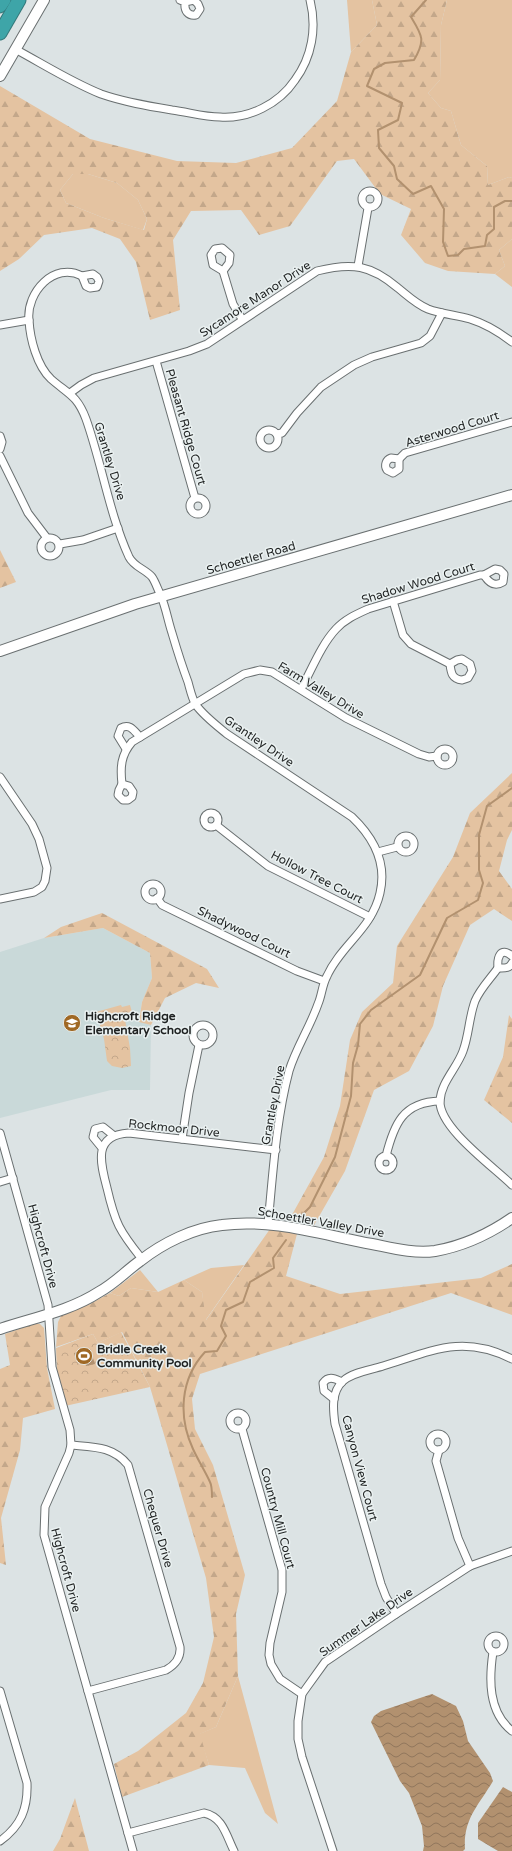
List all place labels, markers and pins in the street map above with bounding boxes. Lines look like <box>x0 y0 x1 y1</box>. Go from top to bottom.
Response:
place label: Highcroft Ridge Elementary School <box>85 1009 192 1038</box>
school or university icon: Highcroft Ridge Elementary School <box>62 1013 82 1033</box>
place label: Bridle Creek Community Pool <box>97 1342 192 1371</box>
sports icon: Bridle Creek Community Pool <box>74 1346 94 1366</box>

